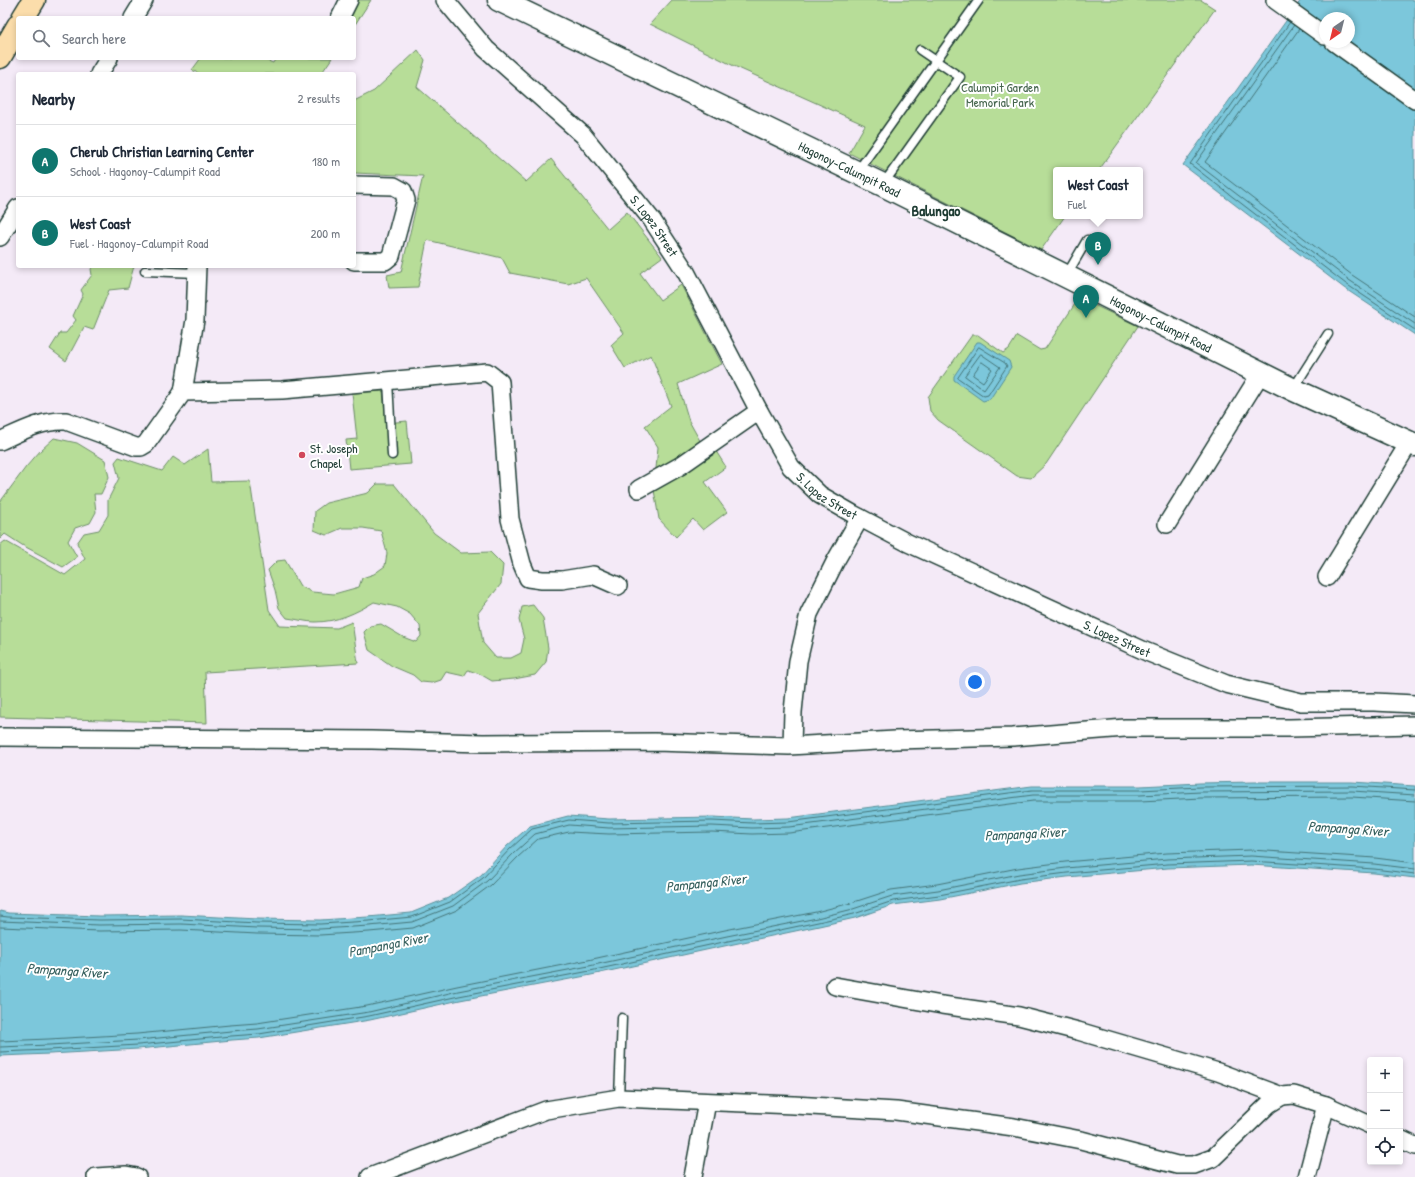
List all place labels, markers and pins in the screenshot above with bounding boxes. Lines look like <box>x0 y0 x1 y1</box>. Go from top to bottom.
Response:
pin: B <box>1085 232 1111 265</box>
pin: A <box>1073 285 1099 318</box>
place label: St. Joseph Chapel <box>310 439 358 472</box>
marker: St. Joseph Chapel <box>297 450 307 460</box>

